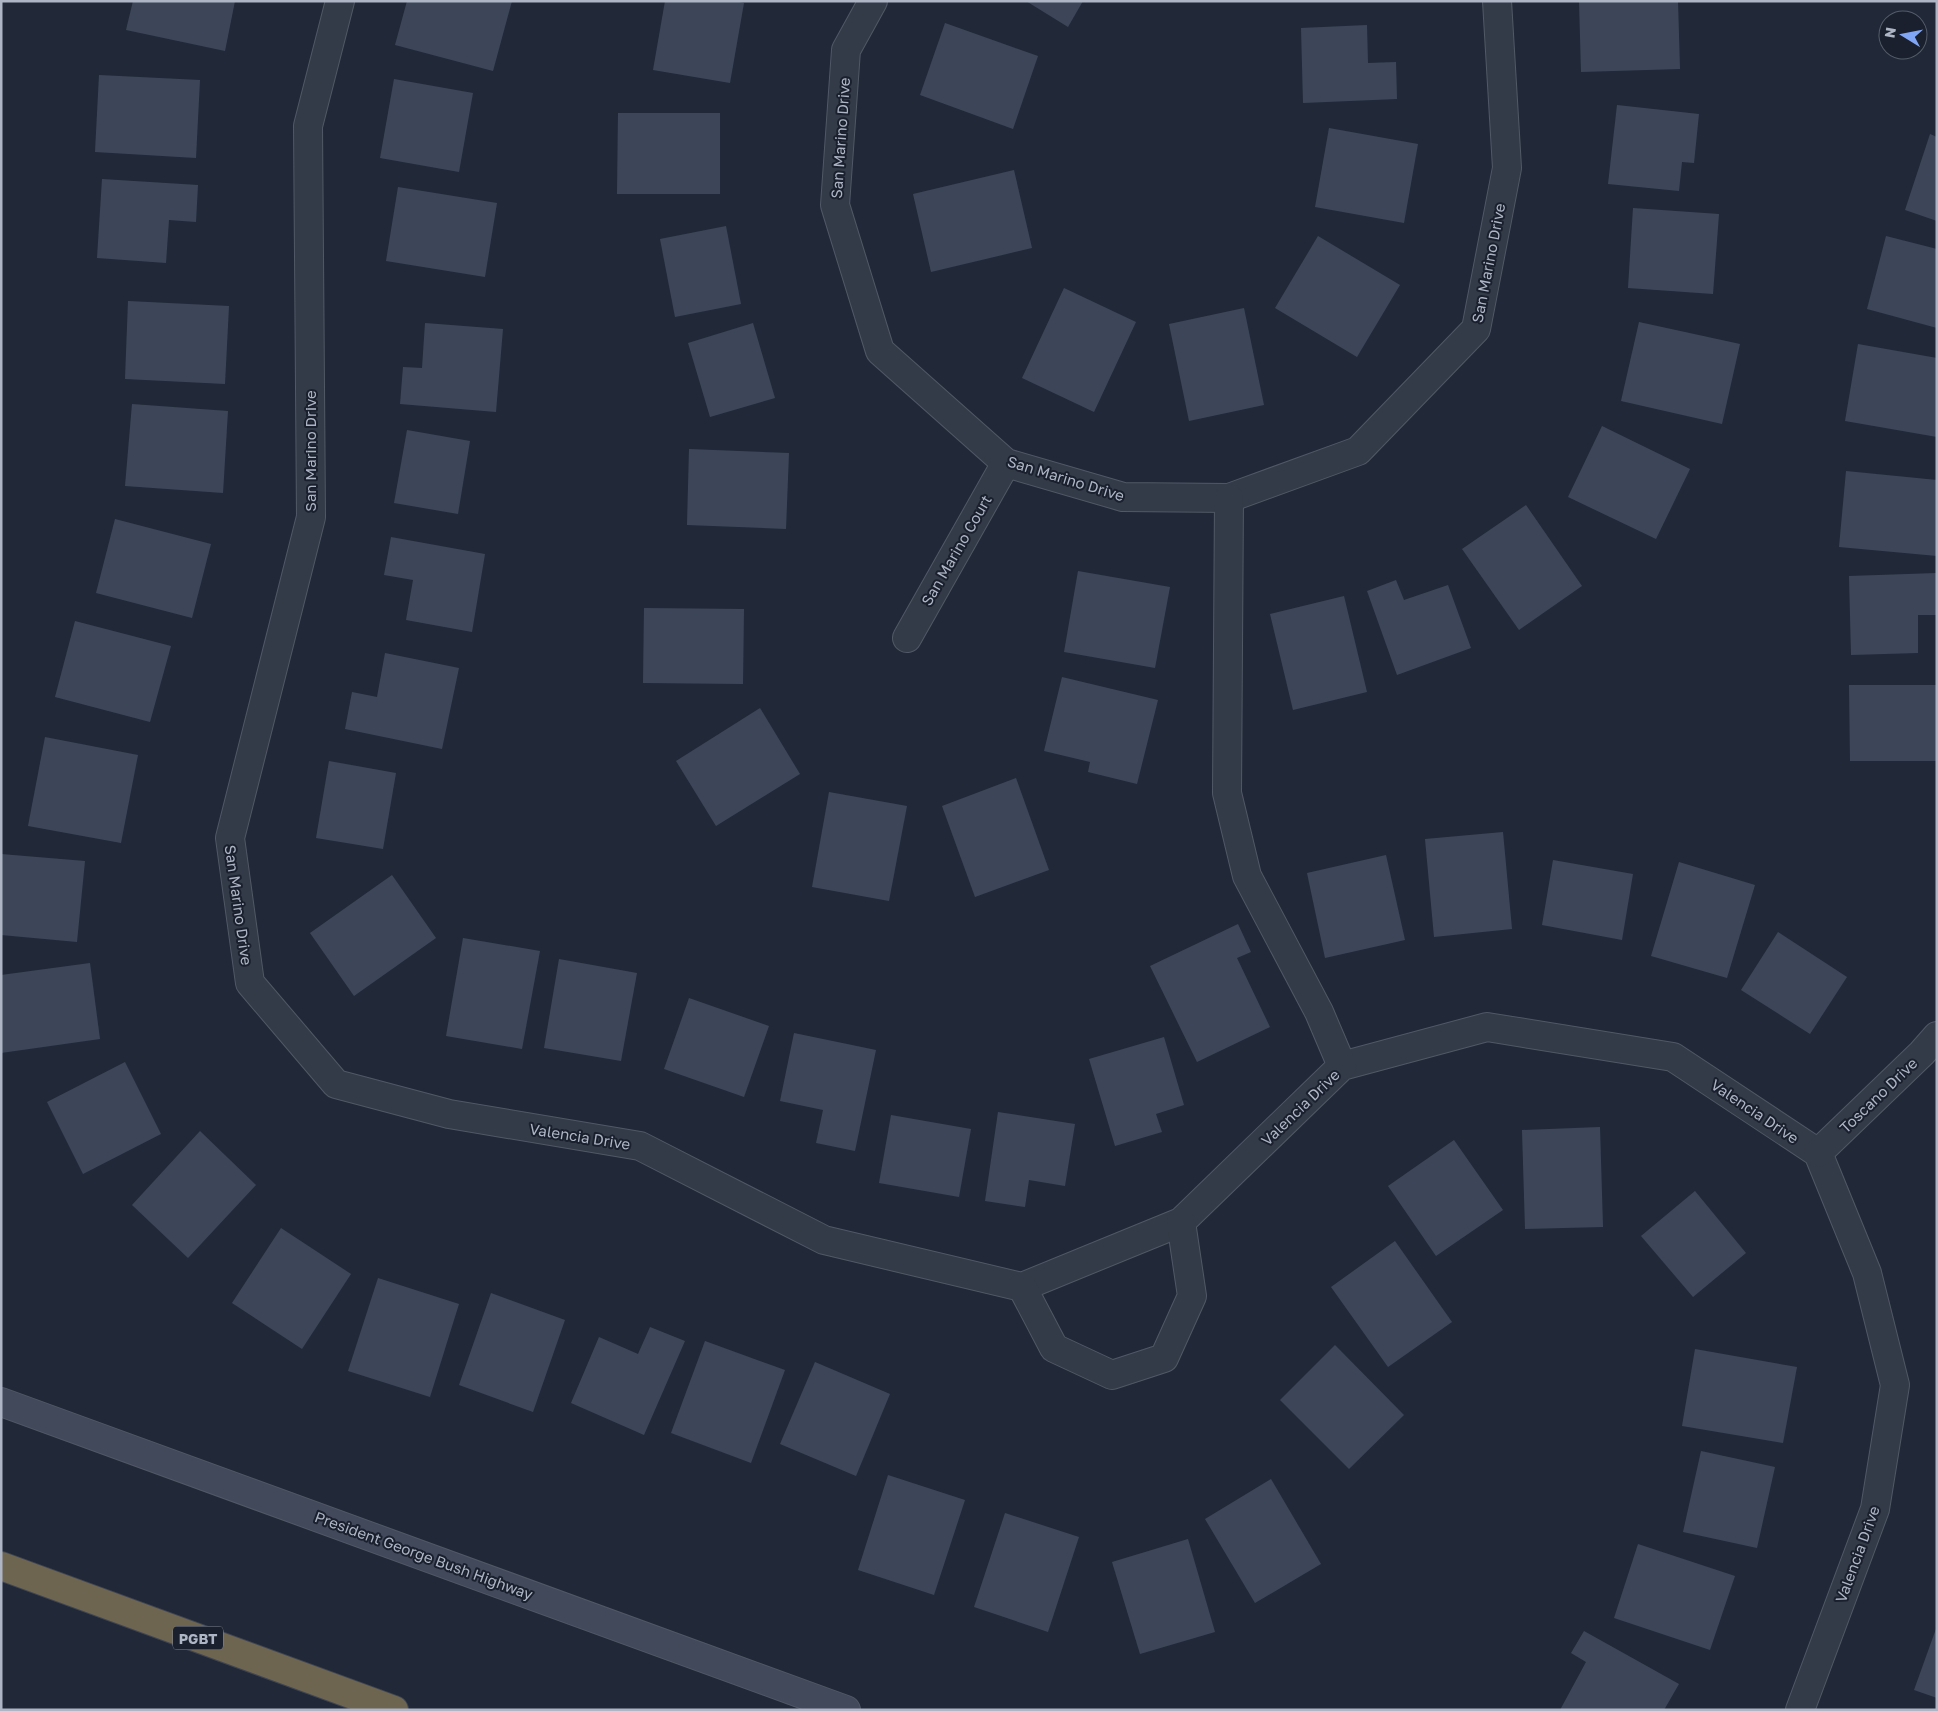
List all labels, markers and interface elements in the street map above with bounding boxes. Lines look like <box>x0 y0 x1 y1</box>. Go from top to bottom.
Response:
north arrow <box>1878 10 1928 60</box>
text: N <box>1880 26 1899 39</box>
street label: San Marino Drive <box>827 77 853 199</box>
street label: San Marino Drive <box>1468 201 1508 324</box>
street label: San Marino Drive <box>301 390 319 512</box>
street label: San Marino Drive <box>1005 452 1127 504</box>
street label: San Marino Court <box>917 492 995 608</box>
street label: San Marino Drive <box>222 844 256 967</box>
street label: Toscano Drive <box>1836 1053 1921 1136</box>
street label: Valencia Drive <box>1257 1065 1343 1149</box>
street label: Valencia Drive <box>1708 1075 1802 1147</box>
street label: Valencia Drive <box>528 1119 632 1153</box>
street label: Valencia Drive <box>1831 1503 1883 1605</box>
street label: President George Bush Highway <box>312 1507 536 1603</box>
road number: PGBT <box>173 1626 223 1650</box>

